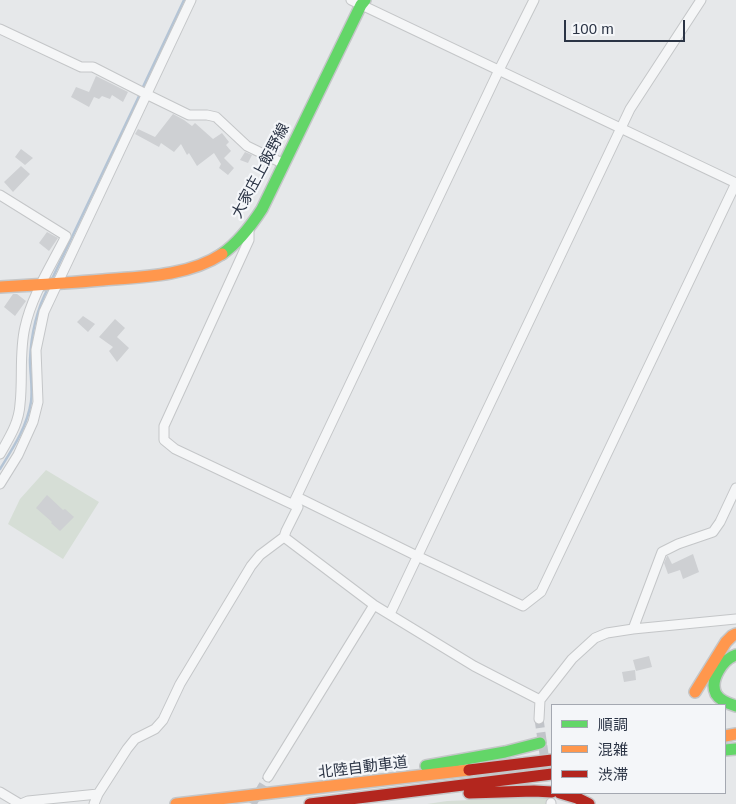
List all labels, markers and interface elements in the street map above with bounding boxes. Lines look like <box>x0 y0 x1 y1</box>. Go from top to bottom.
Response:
scale bar <box>566 10 687 42</box>
text: 100 m <box>572 20 614 37</box>
street label: 大家庄上飯野線 <box>228 120 294 222</box>
legend <box>551 704 726 794</box>
text: 順調 <box>598 716 628 733</box>
text: 混雑 <box>598 741 628 758</box>
street label: 北陸自動車道 <box>317 754 409 782</box>
text: 渋滞 <box>598 766 628 783</box>

